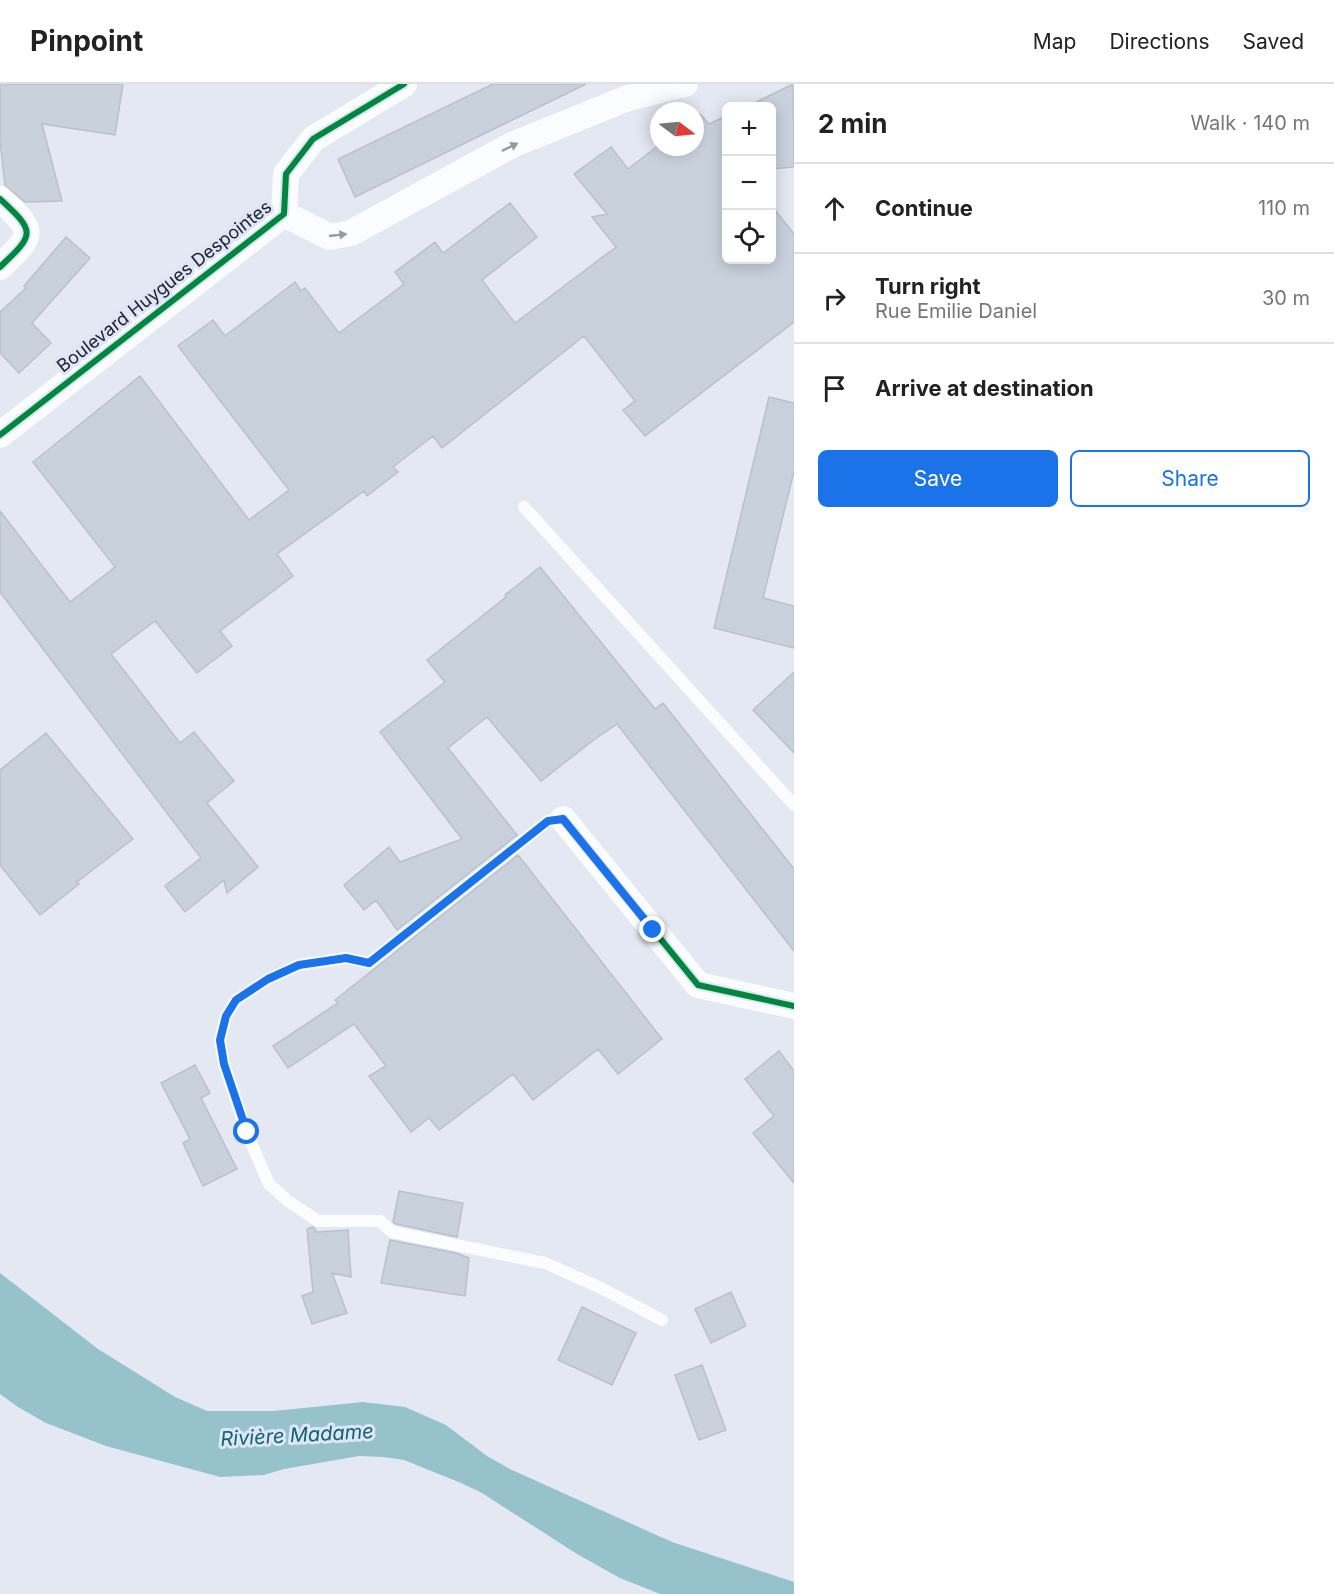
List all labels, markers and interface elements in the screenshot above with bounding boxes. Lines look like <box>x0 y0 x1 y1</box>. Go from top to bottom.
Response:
text: Pinpoint <box>30 24 143 58</box>
text: Map <box>1033 29 1076 54</box>
text: Directions <box>1109 29 1210 54</box>
text: Saved <box>1243 29 1304 54</box>
north arrow <box>650 102 704 156</box>
map controls <box>722 102 776 264</box>
button: + <box>722 102 776 156</box>
text: 2 min <box>818 108 888 139</box>
text: Walk · 140 m <box>1190 111 1310 135</box>
one-way arrow <box>502 142 519 151</box>
button: − <box>722 156 776 210</box>
icon: ahead <box>818 192 851 225</box>
text: Continue <box>875 195 973 221</box>
street label: Boulevard Huygues Despointes <box>53 196 275 376</box>
text: 110 m <box>1258 196 1310 220</box>
button: locate <box>722 210 776 264</box>
one-way arrow <box>328 230 347 240</box>
text: Turn right <box>875 273 981 299</box>
icon: right <box>818 282 851 315</box>
text: 30 m <box>1262 286 1310 310</box>
text: Rue Emilie Daniel <box>875 299 1037 323</box>
icon: arrive <box>818 372 851 405</box>
text: Arrive at destination <box>875 375 1094 401</box>
button: Save <box>818 450 1058 507</box>
button: Share <box>1070 450 1310 507</box>
route end <box>639 916 665 942</box>
route start <box>233 1118 259 1144</box>
water label: Rivière Madame <box>220 1419 374 1451</box>

